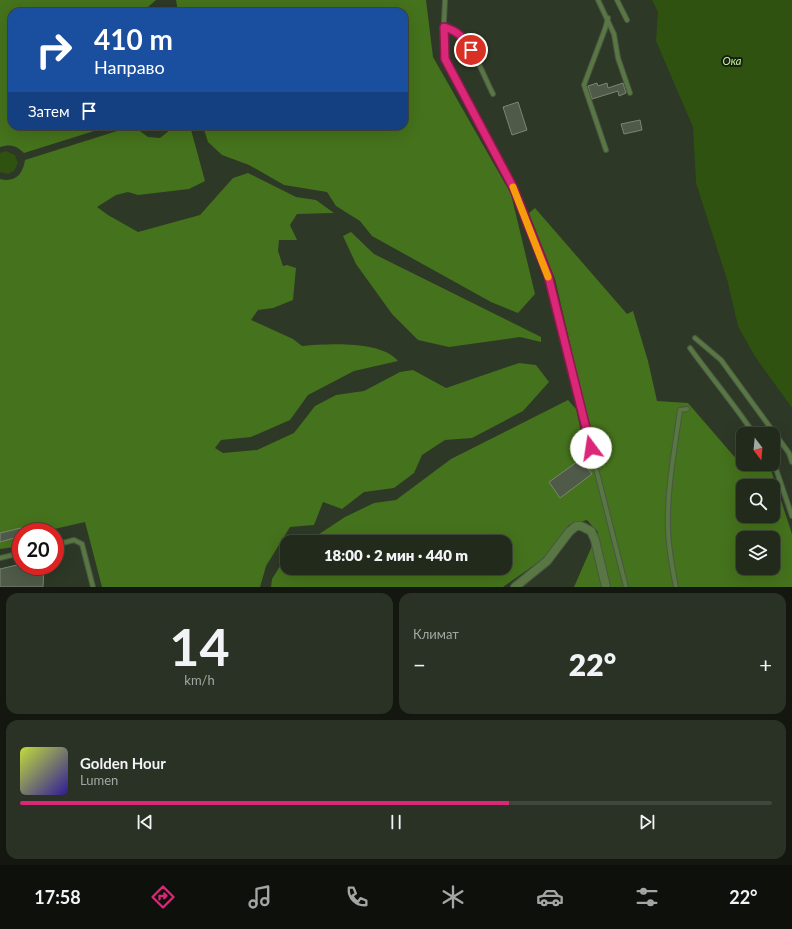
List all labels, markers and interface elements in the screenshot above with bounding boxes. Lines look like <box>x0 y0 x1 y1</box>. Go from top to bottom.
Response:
text: 410 m <box>94 22 173 56</box>
icon: right <box>28 24 80 76</box>
pin <box>454 33 488 67</box>
icon: arrive <box>460 39 482 61</box>
water label: Ока <box>723 54 742 67</box>
text: Направо <box>94 56 165 78</box>
icon: arrive <box>78 100 100 122</box>
text: Затем <box>28 102 70 120</box>
position arrow <box>570 427 612 469</box>
north arrow <box>736 427 780 471</box>
map controls <box>736 427 780 575</box>
button: search <box>736 479 780 523</box>
speed limit sign: 20 <box>12 523 64 575</box>
button: layers <box>736 531 780 575</box>
text: 18:00 · 2 мин · 440 m <box>324 546 468 564</box>
text: 14 <box>169 615 230 677</box>
text: Климат <box>413 626 459 642</box>
text: 22° <box>569 646 616 682</box>
text: − <box>413 651 426 678</box>
text: + <box>759 651 772 678</box>
text: km/h <box>184 672 215 688</box>
text: Golden Hour <box>80 754 166 772</box>
text: Lumen <box>80 772 118 788</box>
icon: previous <box>134 811 156 833</box>
icon: pause <box>385 811 407 833</box>
icon: next <box>636 811 658 833</box>
icon: directions <box>149 883 177 911</box>
icon: music <box>246 883 274 911</box>
icon: phone <box>343 883 371 911</box>
icon: climate <box>439 883 467 911</box>
icon: car <box>536 883 564 911</box>
icon: filters <box>633 883 661 911</box>
text: 17:58 <box>34 886 81 908</box>
text: 22° <box>729 886 758 908</box>

